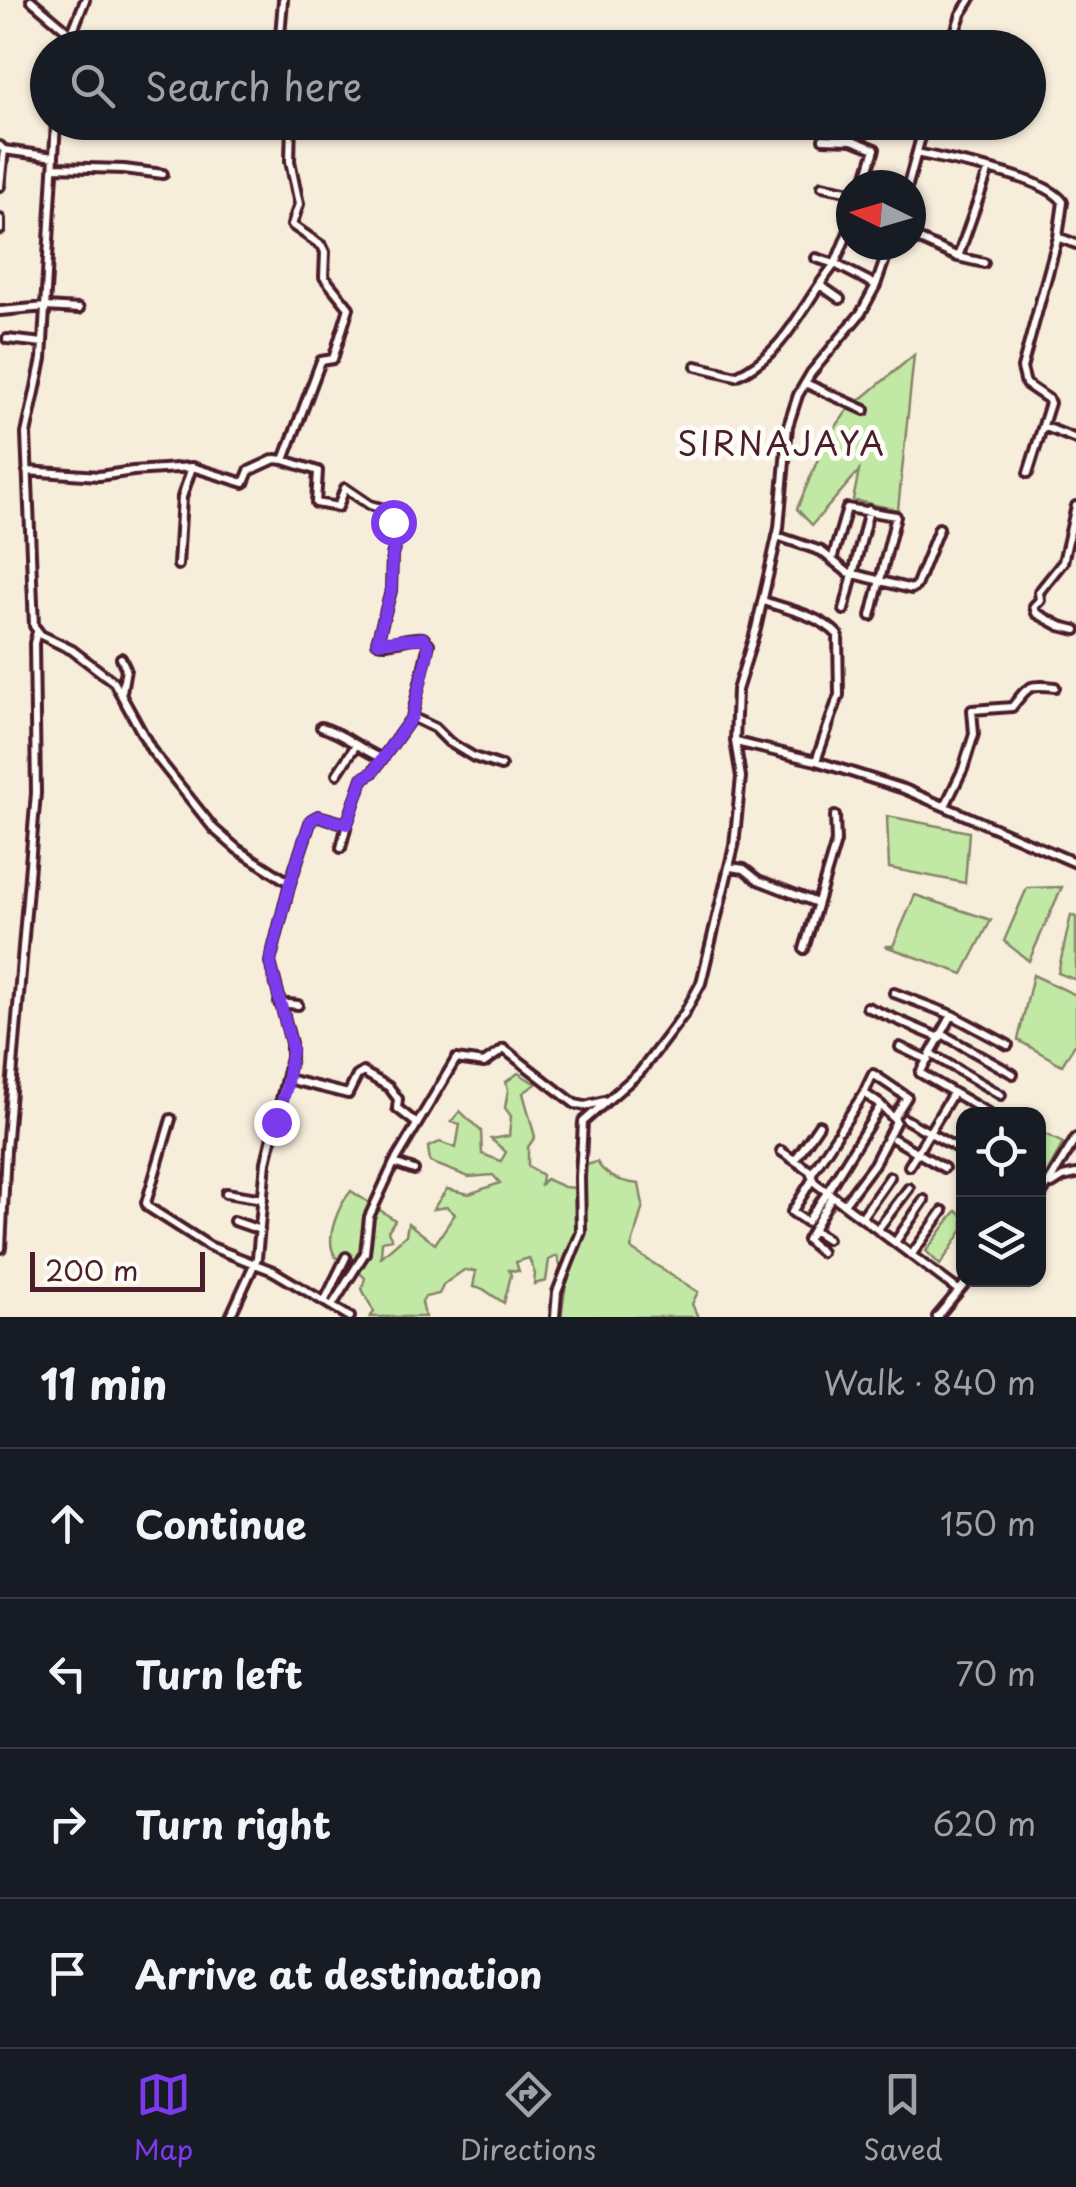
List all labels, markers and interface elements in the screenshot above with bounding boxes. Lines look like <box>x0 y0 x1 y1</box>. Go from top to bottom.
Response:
search box <box>30 30 1046 140</box>
text: Search here <box>145 57 362 114</box>
icon: search <box>65 58 120 113</box>
north arrow <box>836 170 926 260</box>
district label: SIRNAJAYA <box>677 419 887 467</box>
route start <box>371 500 417 546</box>
route end <box>254 1100 300 1146</box>
map controls <box>956 1107 1046 1287</box>
button: locate <box>956 1107 1046 1197</box>
button: layers <box>956 1197 1046 1287</box>
scale bar <box>30 1247 205 1292</box>
text: 200 m <box>45 1248 138 1291</box>
text: 11 min <box>40 1351 167 1414</box>
text: Walk · 840 m <box>824 1358 1036 1406</box>
text: Continue <box>135 1495 306 1552</box>
icon: ahead <box>40 1496 95 1551</box>
text: 150 m <box>940 1499 1036 1547</box>
text: Turn left <box>135 1645 303 1702</box>
icon: left <box>40 1646 95 1701</box>
text: 70 m <box>956 1649 1036 1697</box>
text: Turn right <box>135 1795 331 1852</box>
icon: right <box>40 1796 95 1851</box>
text: 620 m <box>933 1799 1036 1847</box>
text: Arrive at destination <box>135 1945 543 2002</box>
icon: arrive <box>40 1946 95 2001</box>
tab: Map <box>133 2067 193 2170</box>
tab: Directions <box>460 2067 596 2170</box>
tab: Saved <box>863 2067 943 2170</box>

